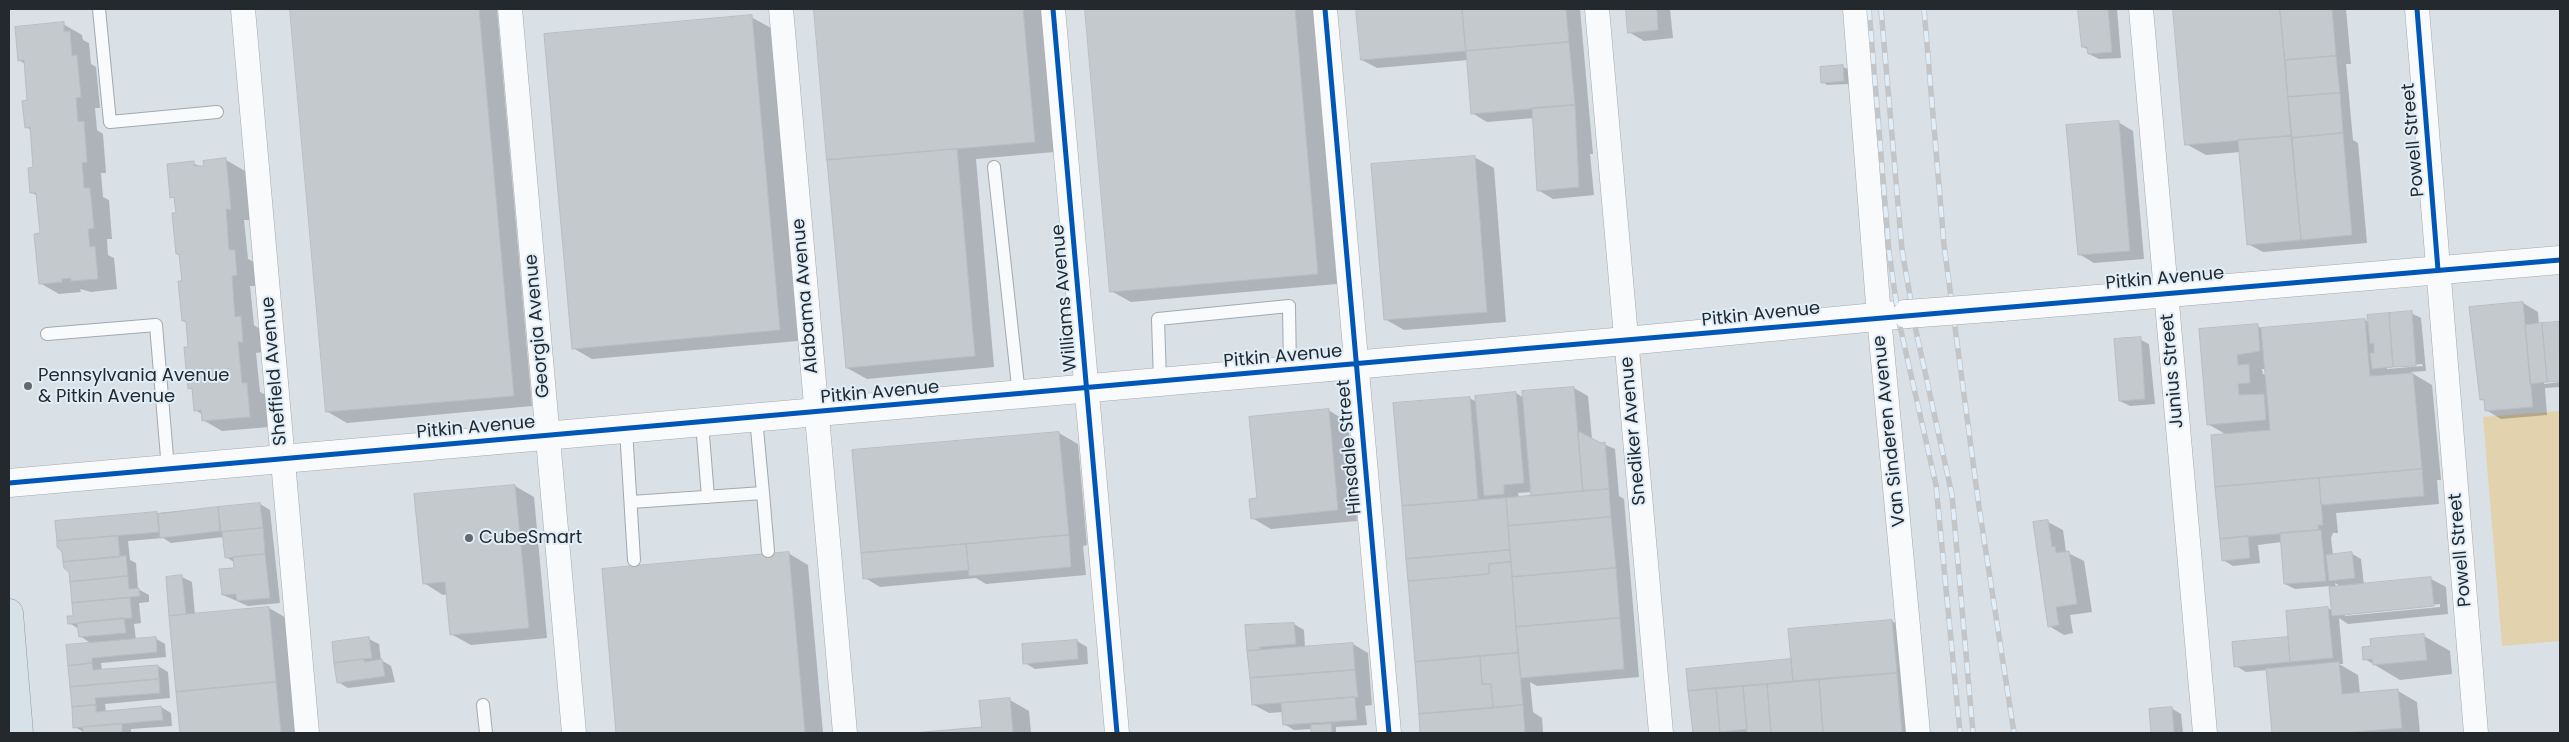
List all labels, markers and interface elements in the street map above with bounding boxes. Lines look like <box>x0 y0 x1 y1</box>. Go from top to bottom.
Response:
street label: Powell Street <box>2398 82 2430 198</box>
street label: Alabama Avenue <box>788 217 824 375</box>
street label: Williams Avenue <box>1048 223 1082 373</box>
street label: Georgia Avenue <box>521 253 555 399</box>
street label: Pitkin Avenue <box>2105 263 2225 295</box>
street label: Sheffield Avenue <box>258 296 292 446</box>
street label: Pitkin Avenue <box>1701 298 1821 332</box>
street label: Junius Street <box>2157 313 2189 429</box>
street label: Van Sinderen Avenue <box>1869 334 1911 528</box>
street label: Pitkin Avenue <box>1223 341 1343 373</box>
street label: Snediker Avenue <box>1617 356 1651 506</box>
place label: Pennsylvania Avenue & Pitkin Avenue <box>38 365 229 408</box>
street label: Pitkin Avenue <box>820 377 940 409</box>
street label: Hinsdale Street <box>1333 379 1367 515</box>
marker: Pennsylvania Avenue & Pitkin Avenue <box>22 380 34 392</box>
street label: Pitkin Avenue <box>416 412 536 444</box>
street label: Powell Street <box>2445 492 2477 608</box>
place label: CubeSmart <box>479 527 582 549</box>
marker: CubeSmart <box>463 532 475 544</box>

